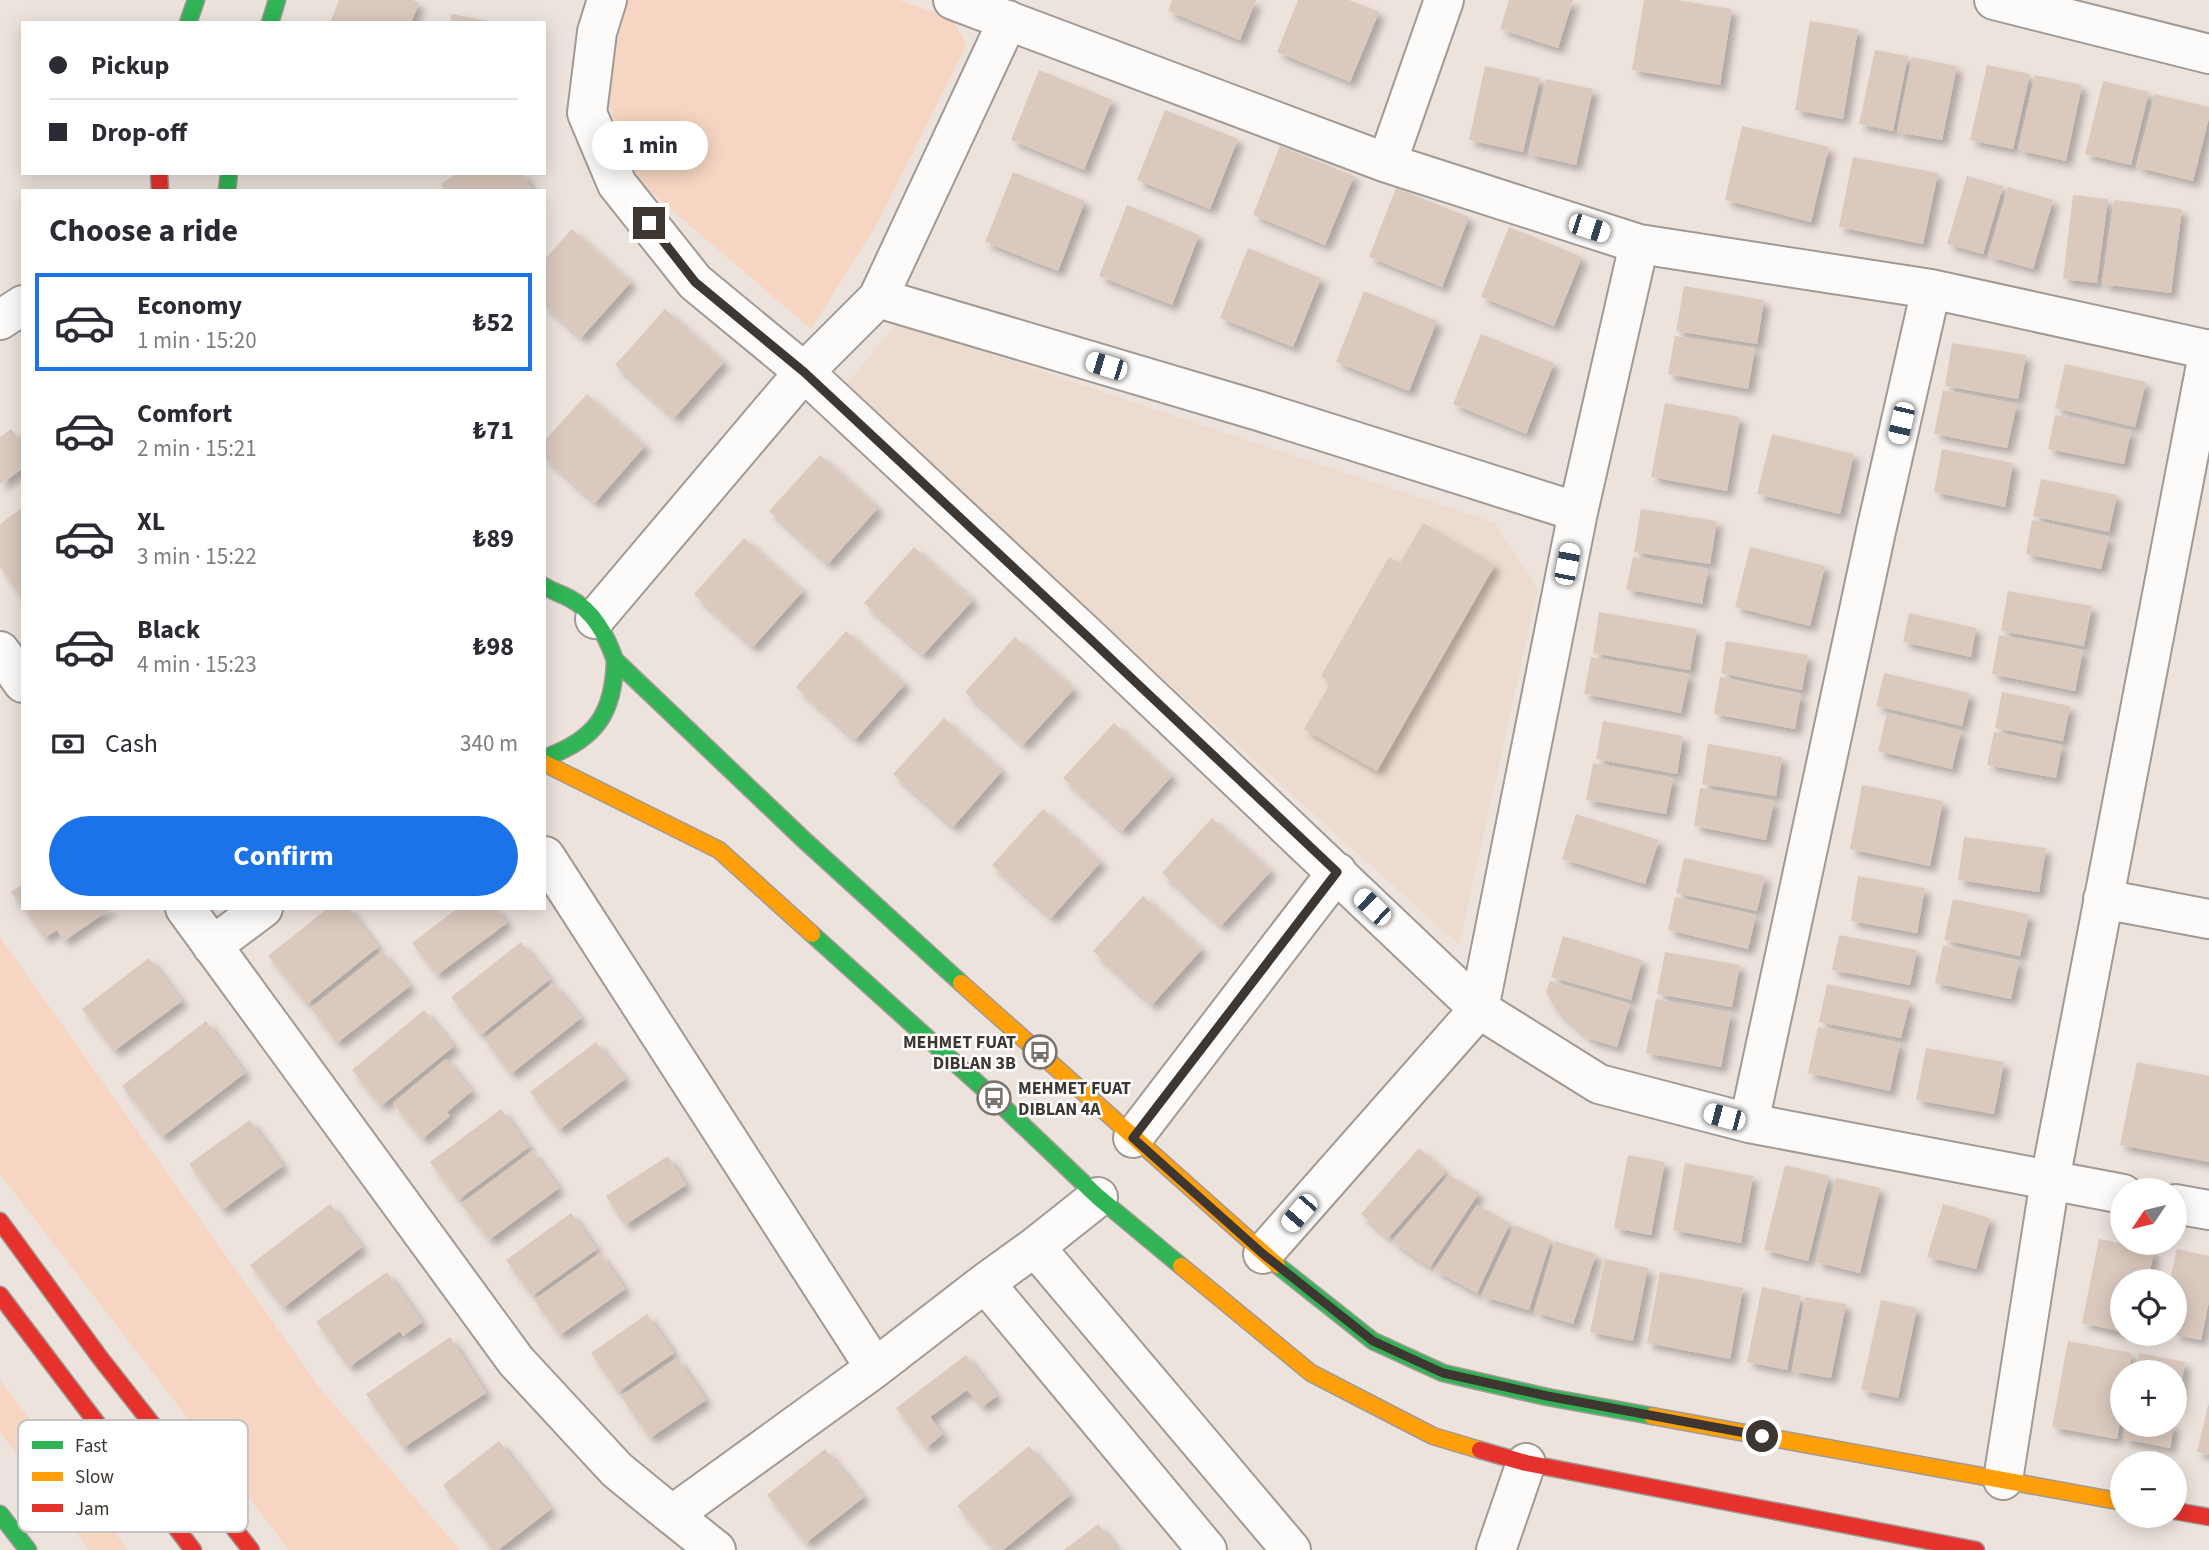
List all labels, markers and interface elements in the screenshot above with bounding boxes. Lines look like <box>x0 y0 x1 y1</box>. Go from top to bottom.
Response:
text: Pickup <box>91 47 169 84</box>
text: Drop-off <box>91 114 187 151</box>
callout: 1 min <box>591 122 707 170</box>
text: 1 min <box>622 129 678 162</box>
route end <box>633 207 665 239</box>
text: Choose a ride <box>49 208 238 254</box>
car <box>1566 212 1613 244</box>
text: Economy <box>137 287 242 324</box>
icon: car <box>53 291 116 354</box>
text: ₺52 <box>473 304 514 341</box>
text: 1 min · 15:20 <box>137 324 257 357</box>
car <box>1083 350 1130 382</box>
text: Comfort <box>137 395 232 432</box>
icon: car <box>53 399 116 462</box>
car <box>1887 400 1916 446</box>
text: ₺71 <box>473 412 514 449</box>
text: 2 min · 15:21 <box>137 432 257 465</box>
text: XL <box>137 503 165 540</box>
icon: car <box>53 507 116 570</box>
text: ₺89 <box>473 520 514 557</box>
text: 3 min · 15:22 <box>137 540 257 573</box>
car <box>1553 541 1582 587</box>
text: Black <box>137 611 200 648</box>
icon: car <box>53 615 116 678</box>
text: ₺98 <box>473 628 514 665</box>
text: 4 min · 15:23 <box>137 648 257 681</box>
icon: cash <box>49 725 87 763</box>
text: Cash <box>105 725 158 762</box>
text: 340 m <box>460 727 518 760</box>
button: Confirm <box>49 816 518 896</box>
car <box>1350 885 1395 929</box>
place label: MEHMET FUAT DIBLAN 3B <box>903 1030 1016 1076</box>
bus stop icon: MEHMET FUAT DIBLAN 3B <box>1021 1033 1059 1071</box>
place label: MEHMET FUAT DIBLAN 4A <box>1018 1076 1131 1122</box>
bus stop icon: MEHMET FUAT DIBLAN 4A <box>975 1079 1013 1117</box>
car <box>1701 1101 1748 1133</box>
north arrow <box>2110 1178 2188 1255</box>
map controls <box>2110 1178 2187 1528</box>
car <box>1278 1190 1321 1236</box>
button: locate <box>2110 1269 2187 1346</box>
button: + <box>2110 1360 2187 1437</box>
legend <box>18 1420 248 1532</box>
route start <box>1746 1420 1778 1452</box>
text: Fast <box>75 1433 108 1460</box>
button: − <box>2110 1451 2187 1528</box>
text: Slow <box>75 1464 114 1491</box>
text: Jam <box>75 1496 109 1523</box>

